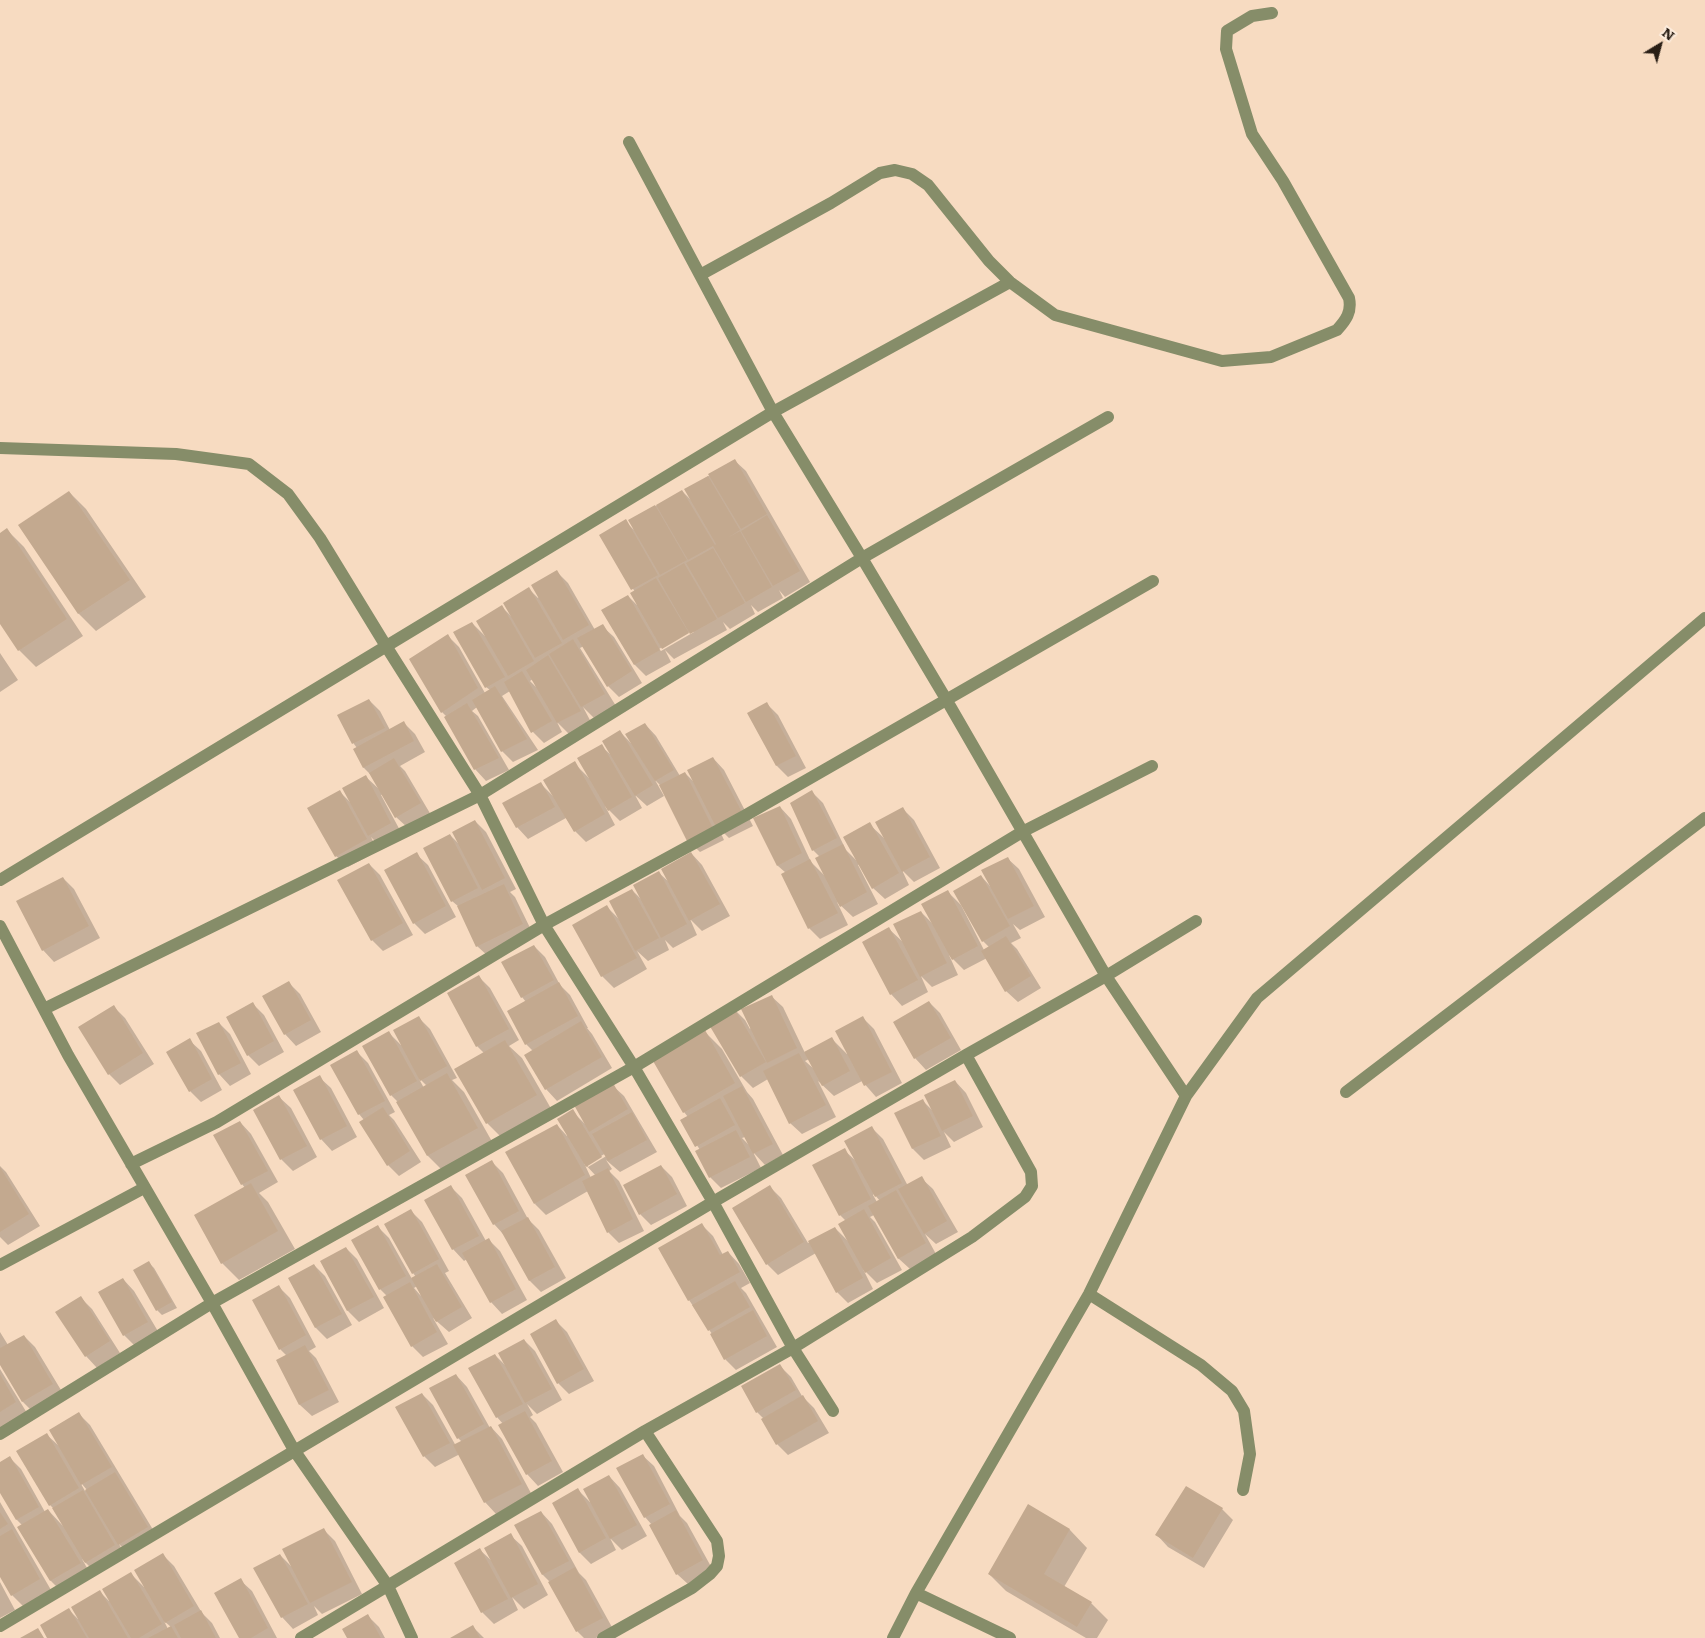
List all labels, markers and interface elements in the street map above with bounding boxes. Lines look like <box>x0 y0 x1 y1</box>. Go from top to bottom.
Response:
north arrow <box>1635 20 1685 70</box>
text: N <box>1658 21 1680 45</box>

